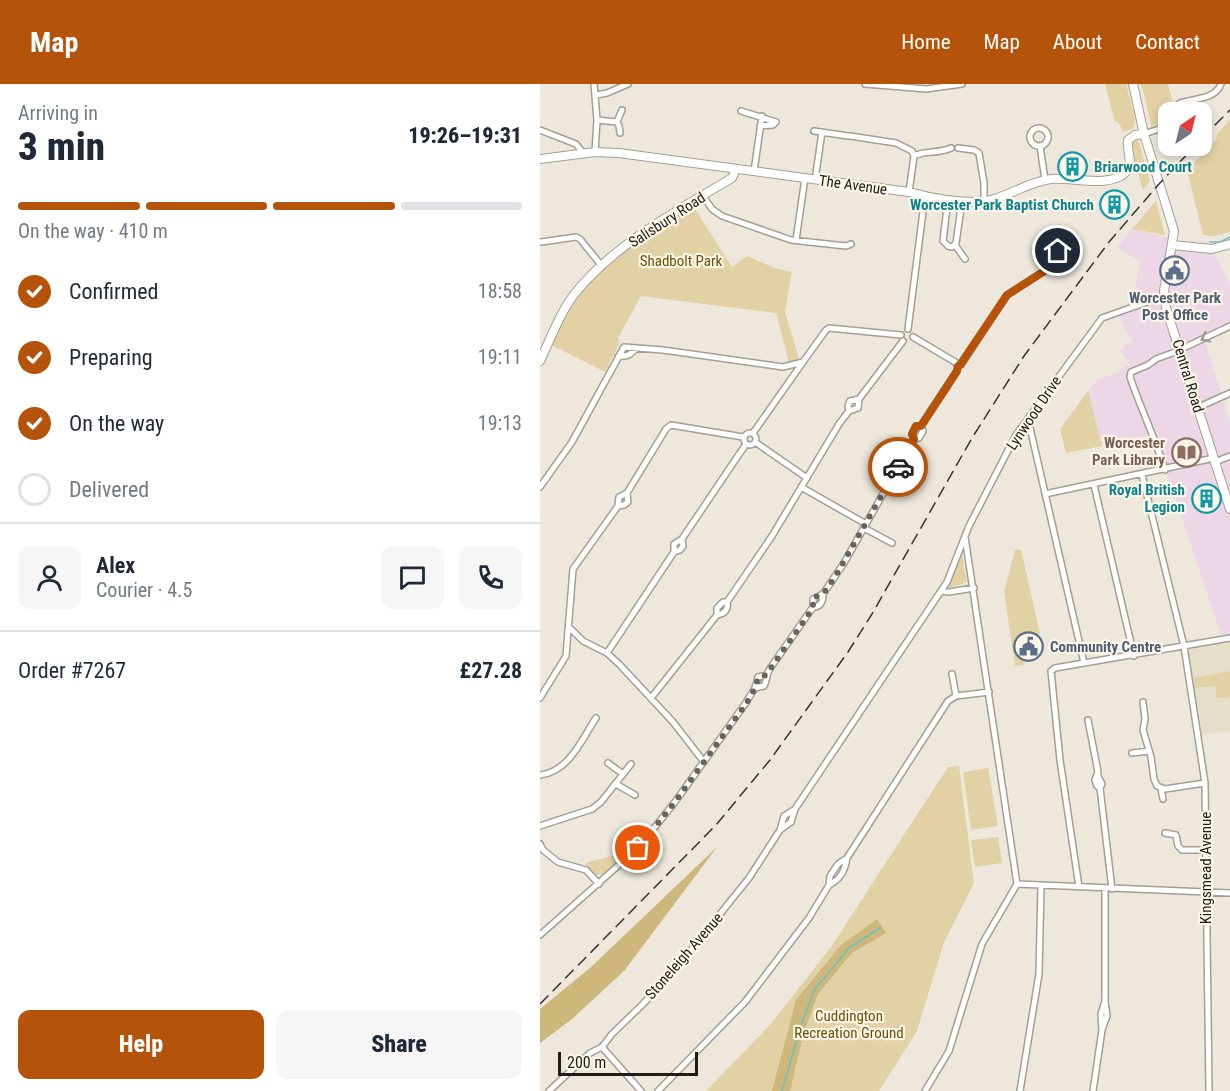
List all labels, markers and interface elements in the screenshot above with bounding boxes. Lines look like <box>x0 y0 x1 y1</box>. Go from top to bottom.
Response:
text: Map <box>30 26 78 59</box>
text: Home <box>901 30 951 54</box>
text: Map <box>984 30 1020 54</box>
text: About <box>1053 30 1102 54</box>
text: Contact <box>1135 30 1200 54</box>
text: Arriving in <box>18 101 98 125</box>
north arrow <box>1158 102 1212 156</box>
map controls <box>1158 102 1212 156</box>
text: 19:26–19:31 <box>408 123 522 148</box>
text: 3 min <box>18 124 105 170</box>
building icon: Briarwood Court <box>1057 151 1089 183</box>
place label: Briarwood Court <box>1094 158 1192 176</box>
street label: The Avenue <box>818 171 888 199</box>
street label: Salisbury Road <box>625 189 709 251</box>
building icon: Worcester Park Baptist Church <box>1099 189 1131 221</box>
place label: Worcester Park Baptist Church <box>910 196 1094 214</box>
text: On the way · 410 m <box>18 219 168 243</box>
pin <box>1032 225 1083 276</box>
icon: home <box>1041 234 1074 267</box>
park label: Shadbolt Park <box>640 252 723 270</box>
public building icon: Worcester Park Post Office <box>1159 255 1191 287</box>
icon: check <box>18 275 51 308</box>
text: Confirmed <box>69 279 158 304</box>
text: 18:58 <box>478 279 522 303</box>
place label: Worcester Park Post Office <box>1129 289 1222 324</box>
one-way arrow <box>1201 331 1212 343</box>
street label: Central Road <box>1168 337 1208 415</box>
icon: check <box>18 341 51 374</box>
text: Preparing <box>69 345 153 370</box>
text: 19:11 <box>478 345 522 369</box>
street label: Lynwood Drive <box>1003 373 1065 453</box>
icon: check <box>18 407 51 440</box>
text: On the way <box>69 411 164 436</box>
text: 19:13 <box>478 411 522 435</box>
place label: Worcester Park Library <box>1092 434 1165 469</box>
library icon: Worcester Park Library <box>1170 436 1202 468</box>
courier <box>868 437 928 497</box>
icon: car <box>882 451 915 484</box>
text: Delivered <box>69 477 149 502</box>
place label: Royal British Legion <box>1109 481 1185 516</box>
building icon: Royal British Legion <box>1190 483 1222 515</box>
button: person <box>18 546 81 609</box>
button: chat <box>381 546 444 609</box>
button: phone <box>459 546 522 609</box>
text: Alex <box>96 553 135 578</box>
text: Courier · 4.5 <box>96 578 192 602</box>
public building icon: Community Centre <box>1013 631 1045 663</box>
place label: Community Centre <box>1050 638 1161 656</box>
text: Order #7267 <box>18 658 126 683</box>
text: £27.28 <box>460 658 522 683</box>
street label: Kingsmead Avenue <box>1197 812 1215 924</box>
pin <box>612 822 663 873</box>
icon: bag <box>621 831 654 864</box>
street label: Stoneleigh Avenue <box>641 909 727 1003</box>
park label: Cuddington Recreation Ground <box>794 1007 904 1042</box>
button: Help <box>18 1010 264 1079</box>
button: Share <box>276 1010 522 1079</box>
scale bar <box>558 1049 698 1076</box>
text: 200 m <box>567 1053 606 1072</box>

